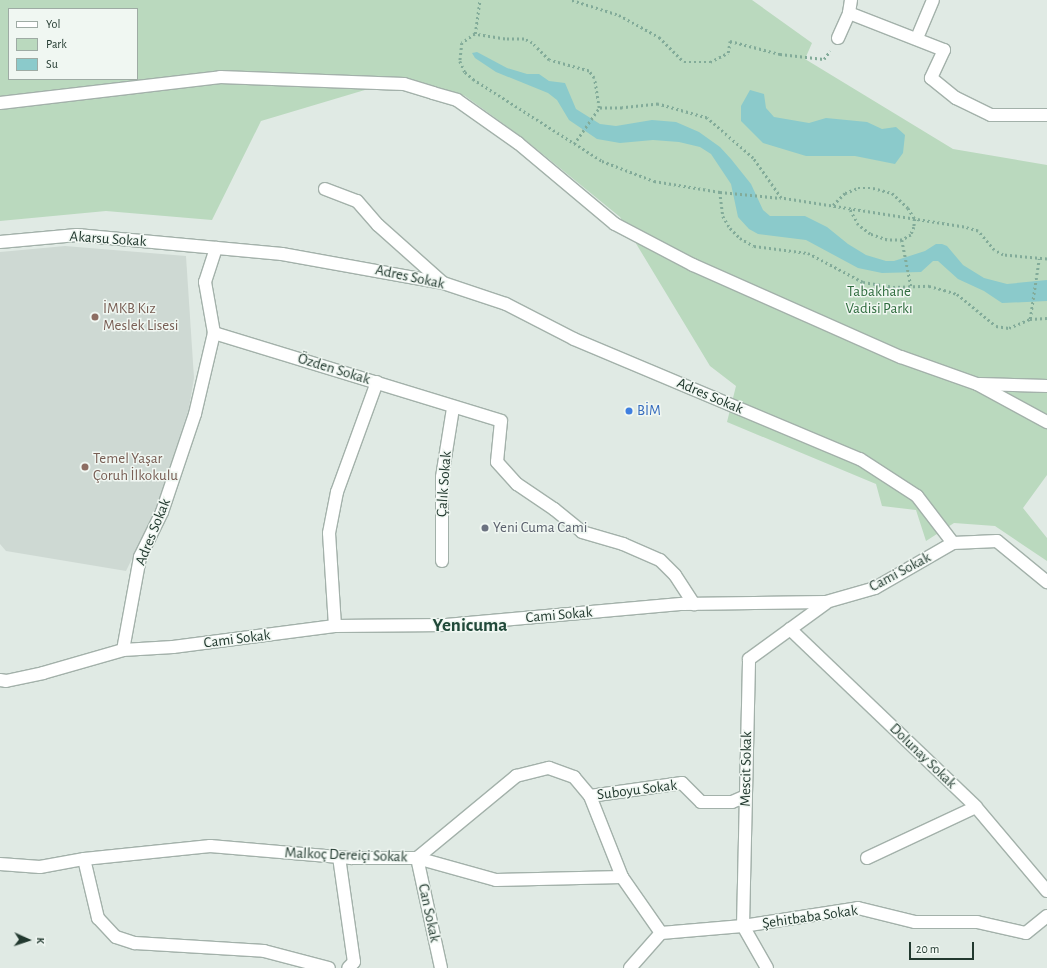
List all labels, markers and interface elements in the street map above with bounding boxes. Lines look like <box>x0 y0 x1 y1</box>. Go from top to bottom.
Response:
legend <box>8 8 138 80</box>
text: Yol <box>46 18 60 30</box>
text: Park <box>46 38 67 50</box>
text: Su <box>46 58 58 70</box>
street label: Akarsu Sokak <box>69 227 147 251</box>
street label: Adres Sokak <box>374 261 446 293</box>
park label: Tabakhane Vadisi Parkı <box>845 282 913 317</box>
place label: İMKB Kız Meslek Lisesi <box>103 299 178 334</box>
marker: İMKB Kız Meslek Lisesi <box>90 312 100 322</box>
street label: Özden Sokak <box>296 349 372 389</box>
street label: Adres Sokak <box>674 374 746 418</box>
place label: BİM <box>637 402 661 420</box>
marker: BİM <box>624 406 634 416</box>
place label: Temel Yaşar Çoruh İlkokulu <box>93 449 178 484</box>
street label: Çalık Sokak <box>433 451 455 517</box>
marker: Temel Yaşar Çoruh İlkokulu <box>80 462 90 472</box>
street label: Adres Sokak <box>131 496 175 568</box>
place label: Yeni Cuma Cami <box>493 519 587 537</box>
marker: Yeni Cuma Cami <box>480 523 490 533</box>
street label: Cami Sokak <box>866 548 934 596</box>
street label: Cami Sokak <box>525 603 593 627</box>
district label: Yenicuma <box>433 615 507 637</box>
street label: Cami Sokak <box>203 626 271 652</box>
street label: Dolunay Sokak <box>886 720 960 792</box>
street label: Mescit Sokak <box>736 731 756 807</box>
street label: Suboyu Sokak <box>596 776 678 804</box>
street label: Malkoç Dereiçi Sokak <box>284 844 408 866</box>
street label: Can Sokak <box>414 882 444 944</box>
street label: Şehitbaba Sokak <box>761 901 859 933</box>
north arrow <box>8 920 48 960</box>
scale bar <box>911 934 976 960</box>
text: K <box>35 937 46 944</box>
text: 20 m <box>916 943 939 955</box>

